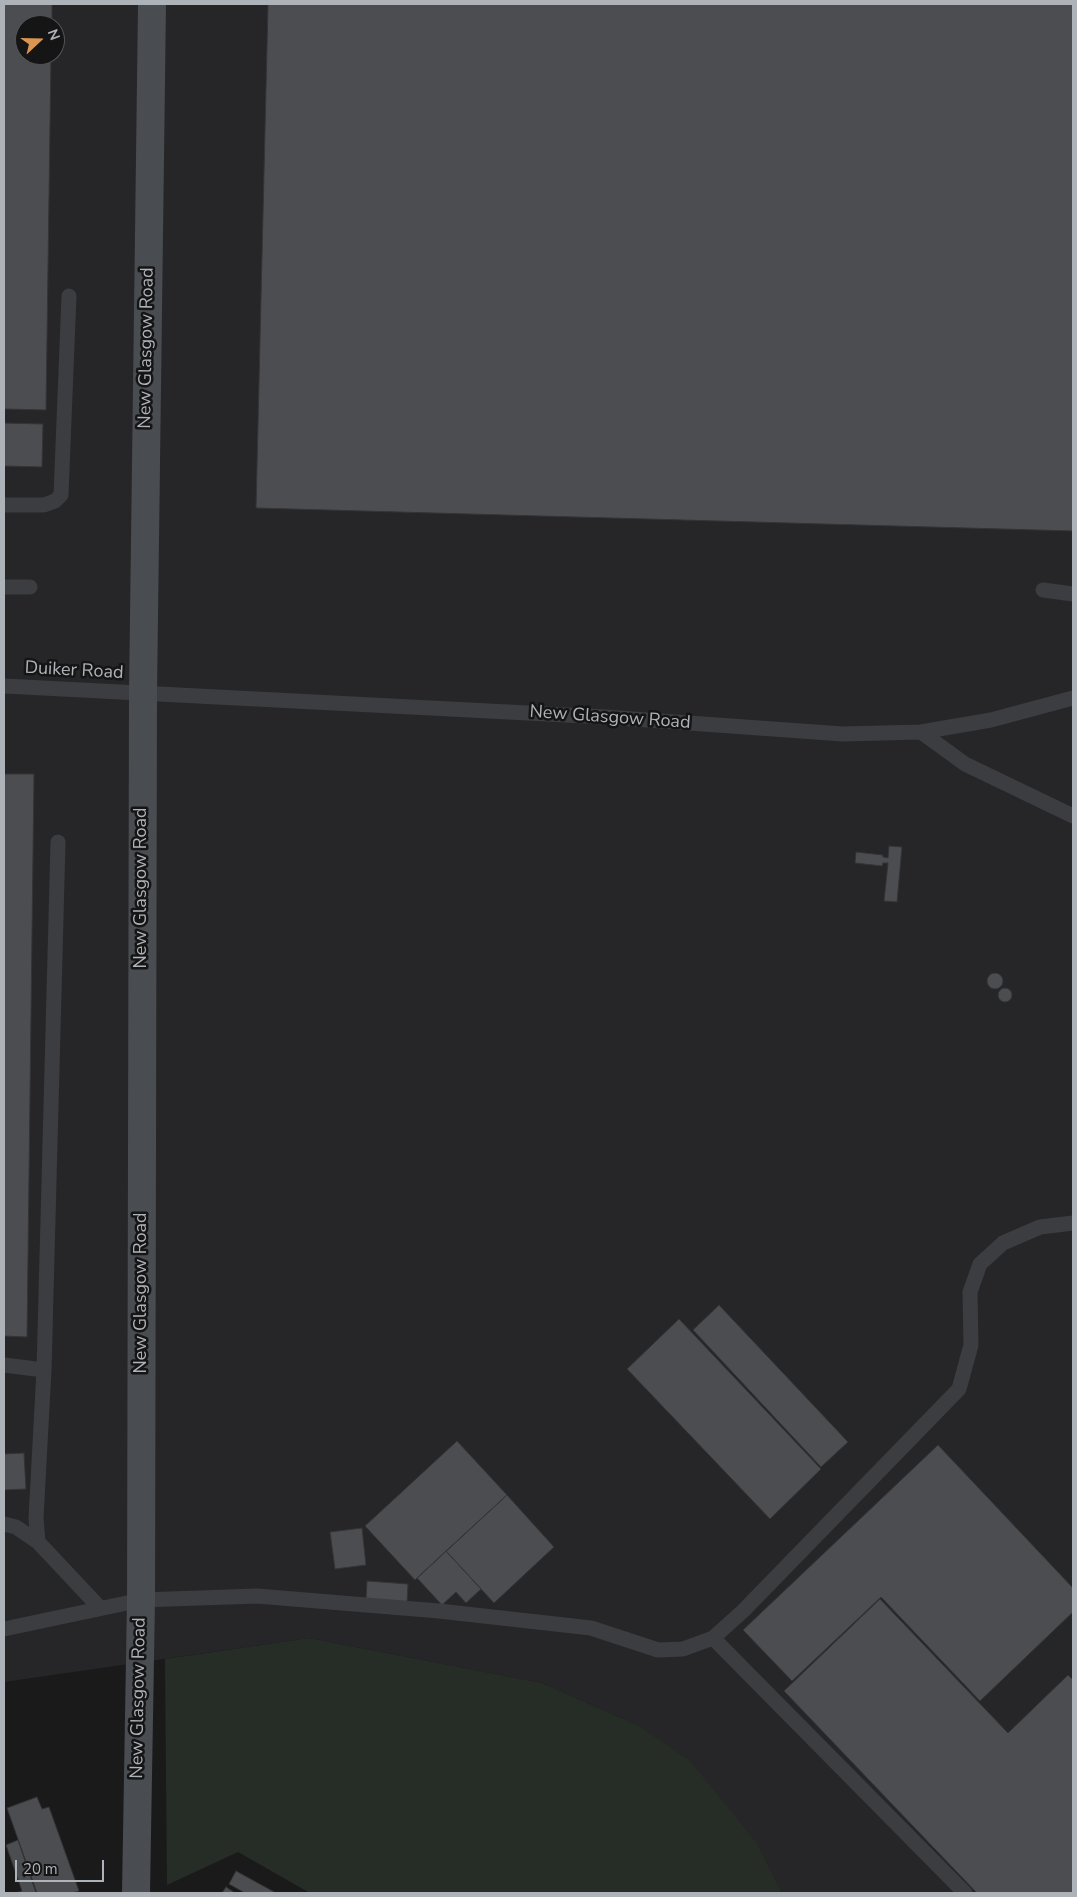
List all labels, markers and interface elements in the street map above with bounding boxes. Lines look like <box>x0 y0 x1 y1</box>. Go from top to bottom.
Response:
north arrow <box>15 15 65 65</box>
text: N <box>43 26 64 43</box>
street label: New Glasgow Road <box>135 267 159 429</box>
street label: Duiker Road <box>24 658 124 684</box>
street label: New Glasgow Road <box>529 702 691 734</box>
street label: New Glasgow Road <box>131 807 153 969</box>
street label: New Glasgow Road <box>131 1212 153 1374</box>
street label: New Glasgow Road <box>127 1617 151 1779</box>
scale bar <box>18 1850 106 1882</box>
text: 20 m <box>23 1859 58 1879</box>

